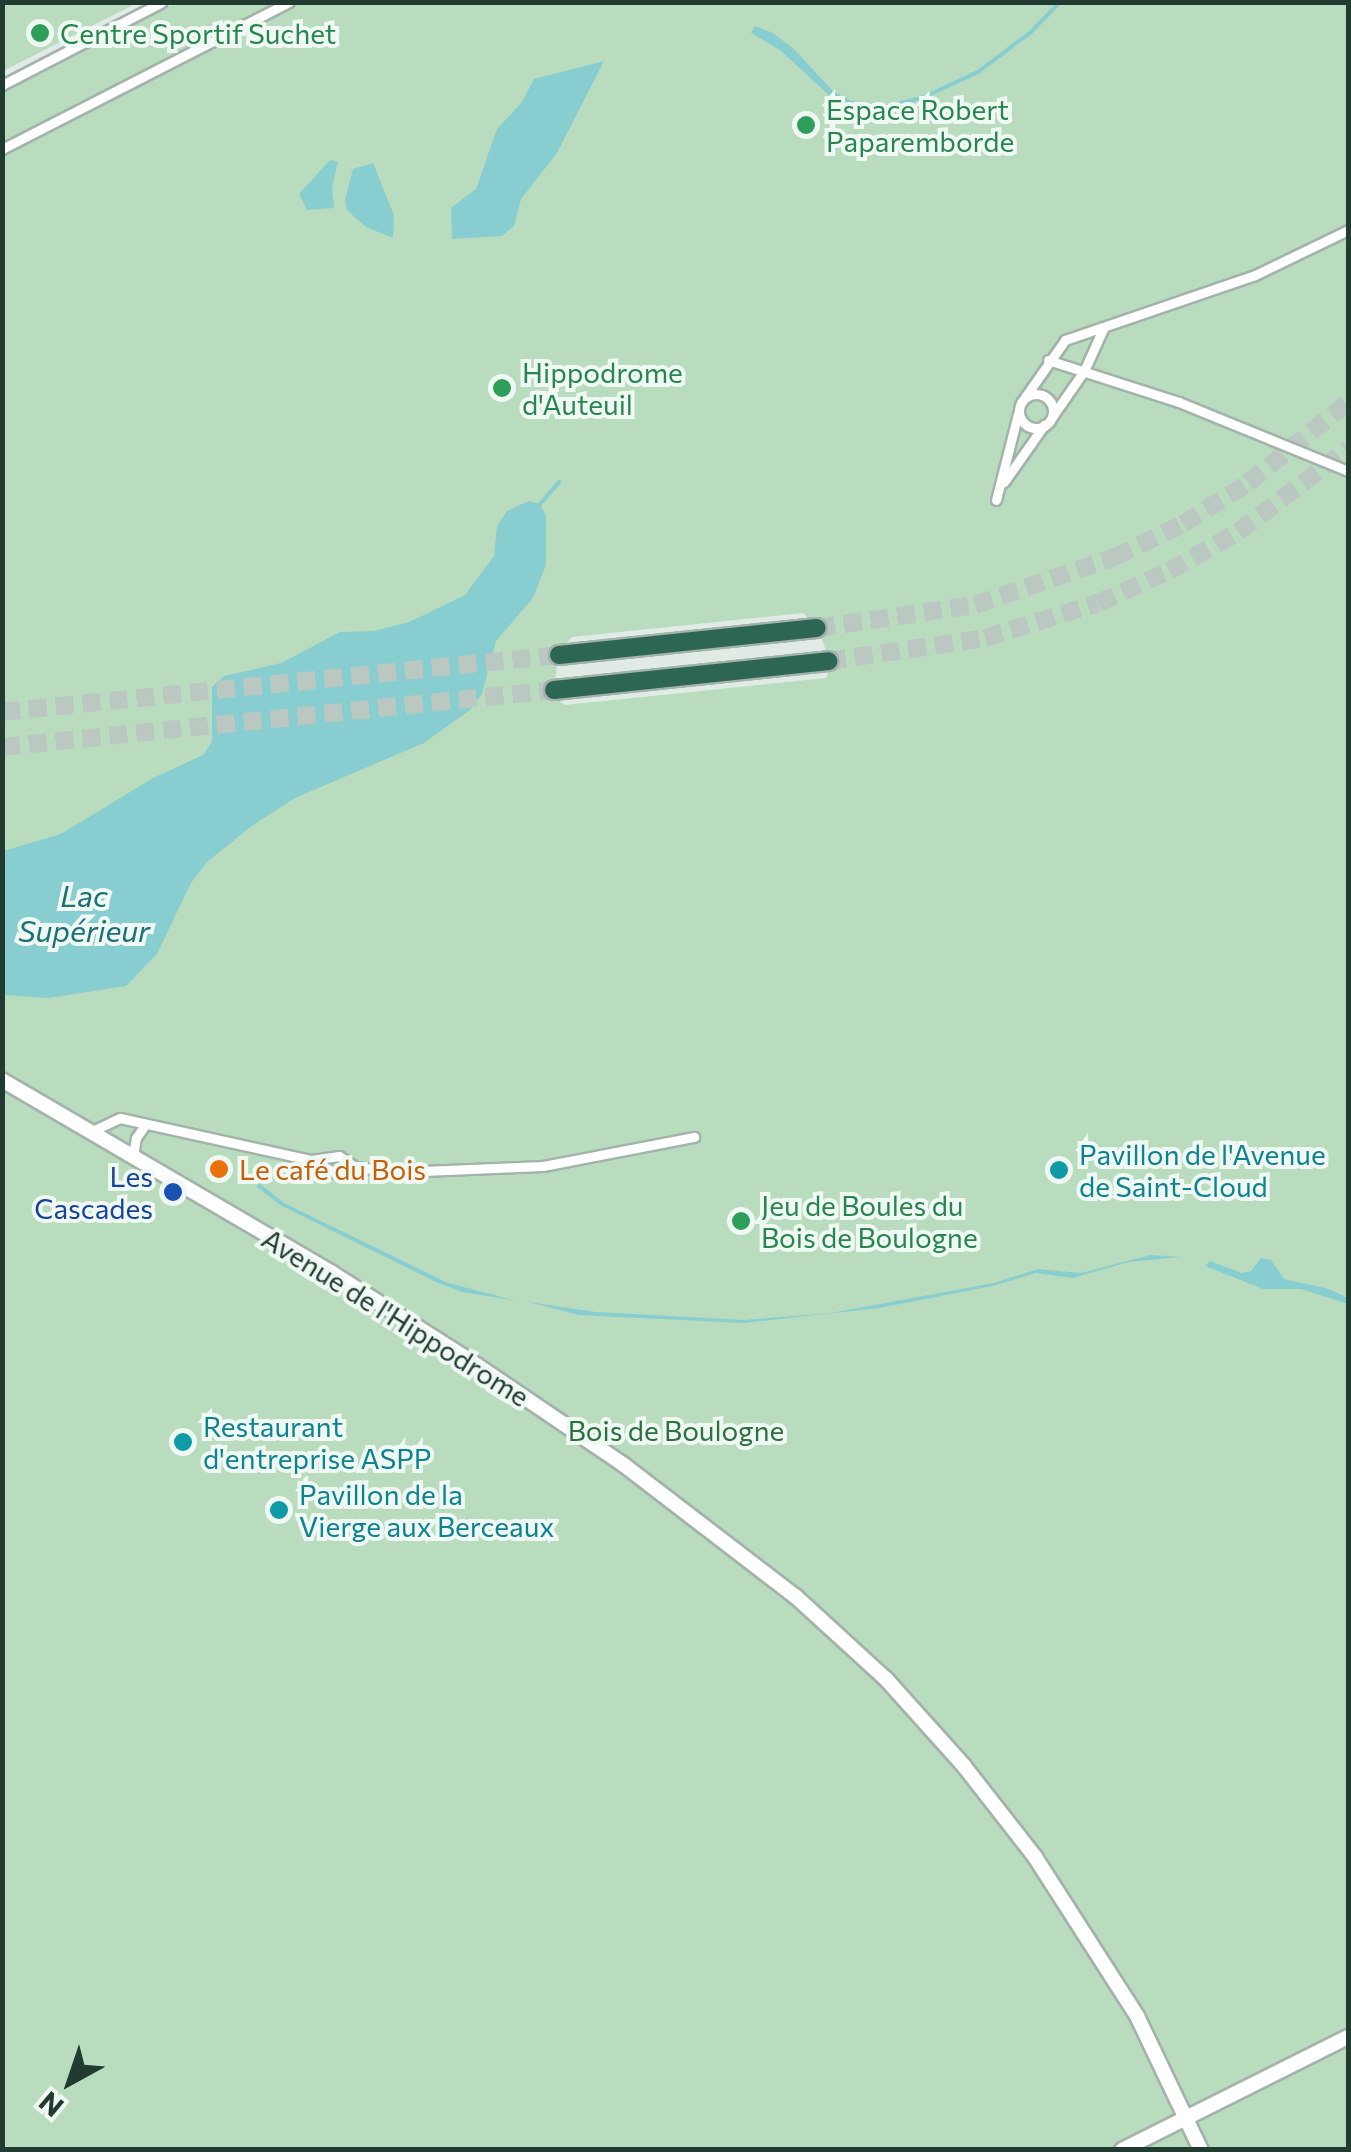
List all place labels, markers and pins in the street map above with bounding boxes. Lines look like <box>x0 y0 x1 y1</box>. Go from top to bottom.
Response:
place label: Centre Sportif Suchet <box>60 16 336 50</box>
marker: Centre Sportif Suchet <box>29 22 51 44</box>
place label: Espace Robert Paparemborde <box>826 92 1014 158</box>
marker: Espace Robert Paparemborde <box>795 114 817 136</box>
place label: Hippodrome d'Auteuil <box>522 355 683 421</box>
marker: Hippodrome d'Auteuil <box>491 377 513 399</box>
place label: Pavillon de l'Avenue de Saint-Cloud <box>1079 1137 1326 1203</box>
place label: Le café du Bois <box>239 1152 426 1186</box>
marker: Le café du Bois <box>208 1158 230 1180</box>
place label: Les Cascades <box>34 1159 153 1225</box>
marker: Pavillon de l'Avenue de Saint-Cloud <box>1048 1159 1070 1181</box>
marker: Les Cascades <box>162 1181 184 1203</box>
place label: Jeu de Boules du Bois de Boulogne <box>761 1188 978 1254</box>
marker: Jeu de Boules du Bois de Boulogne <box>730 1210 752 1232</box>
place label: Restaurant d'entreprise ASPP <box>203 1409 431 1475</box>
marker: Restaurant d'entreprise ASPP <box>172 1431 194 1453</box>
place label: Pavillon de la Vierge aux Berceaux <box>299 1477 554 1543</box>
marker: Pavillon de la Vierge aux Berceaux <box>268 1499 290 1521</box>

